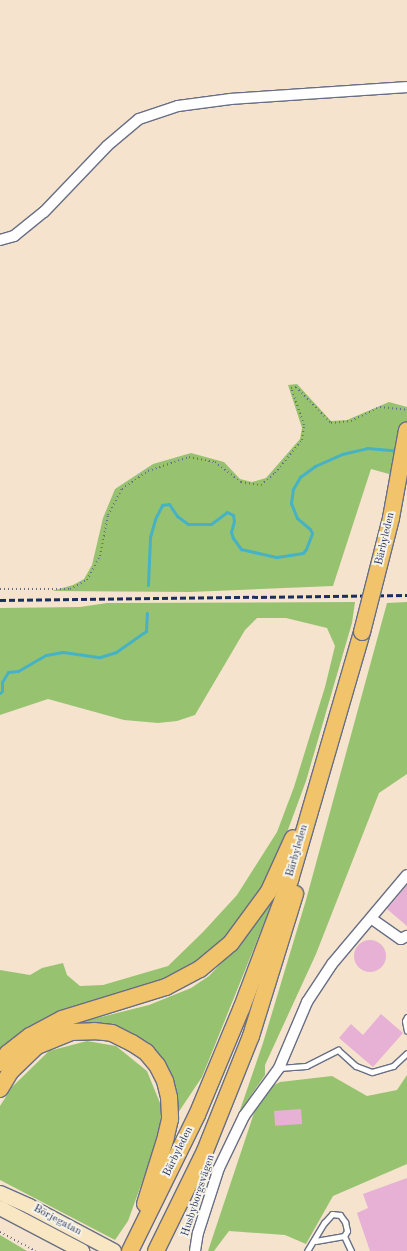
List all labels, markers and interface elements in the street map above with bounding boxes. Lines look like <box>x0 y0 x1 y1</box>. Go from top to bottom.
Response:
street label: Bärbyleden <box>374 511 398 567</box>
street label: Bärbyleden <box>284 823 312 879</box>
street label: Bärbyleden <box>161 1125 197 1179</box>
street label: Husbyborgsvägen <box>180 1153 218 1239</box>
street label: Börjegatan <box>31 1203 83 1239</box>

